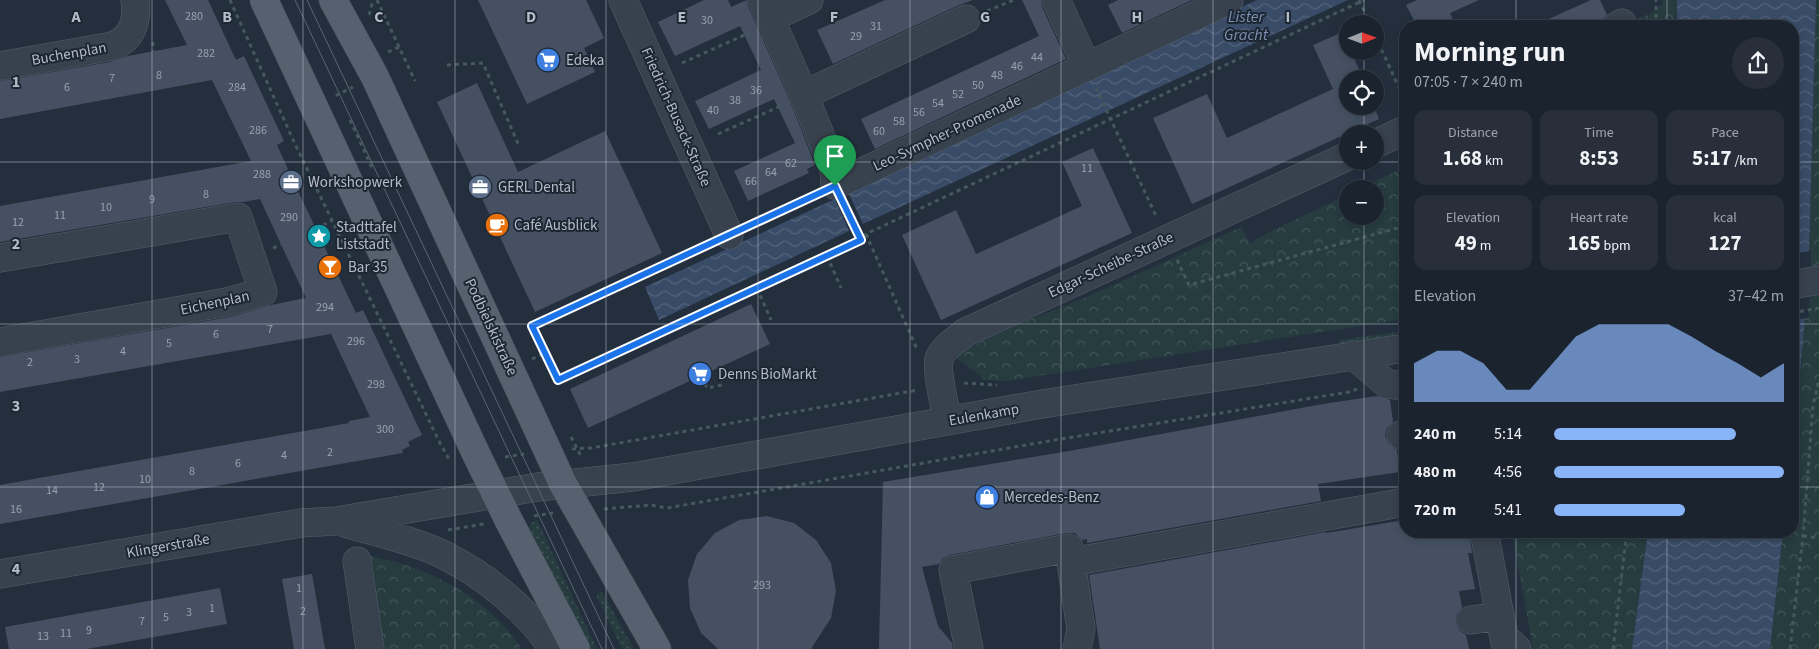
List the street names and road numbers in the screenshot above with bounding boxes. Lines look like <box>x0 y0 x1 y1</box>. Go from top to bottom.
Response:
street label: Buchenplan <box>30 37 108 71</box>
street label: Friedrich-Busack-Straße <box>636 44 716 190</box>
street label: Leo-Sympher-Promenade <box>870 89 1024 177</box>
street label: Edgar-Scheibe-Straße <box>1045 227 1177 303</box>
street label: Podbielskistraße <box>459 275 523 379</box>
street label: Eichenplan <box>179 285 251 321</box>
street label: Eulenkamp <box>947 398 1021 432</box>
street label: Klingerstraße <box>125 528 211 564</box>

